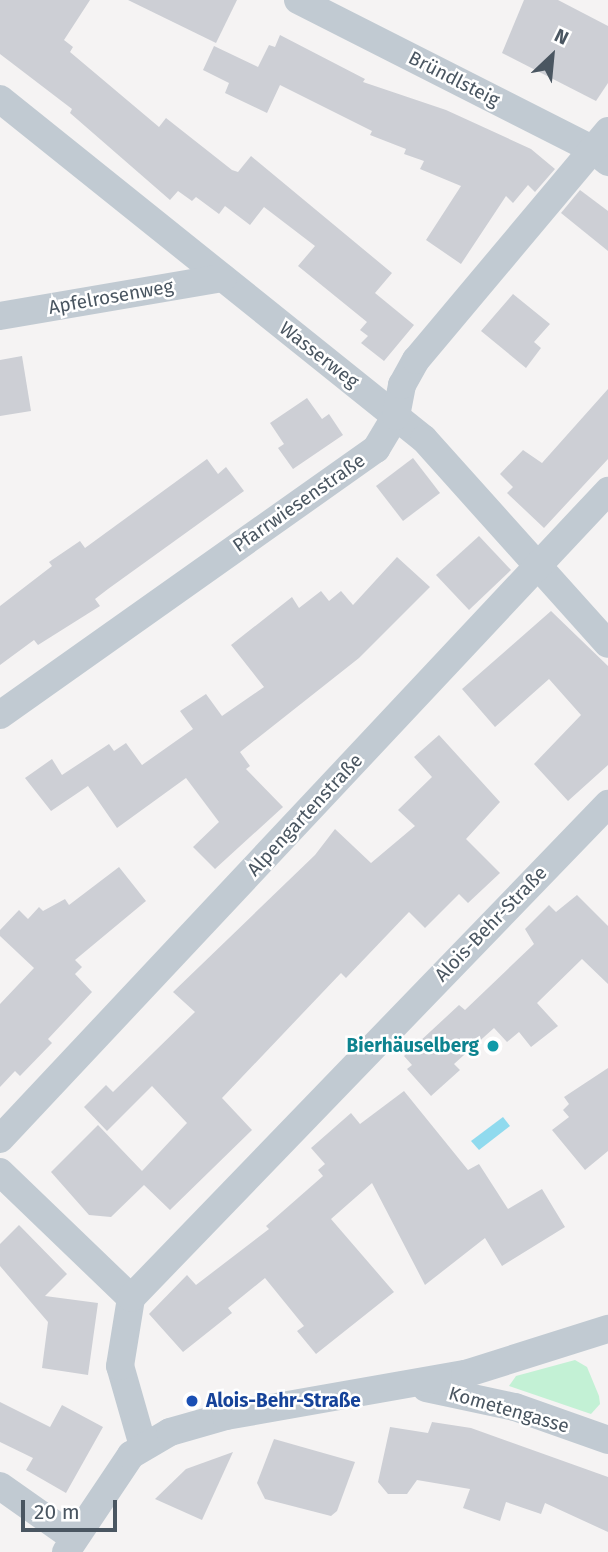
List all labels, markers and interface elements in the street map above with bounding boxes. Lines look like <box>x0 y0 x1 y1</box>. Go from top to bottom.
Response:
north arrow <box>517 21 587 91</box>
text: N <box>551 24 572 50</box>
street label: Bründlsteig <box>405 46 503 112</box>
street label: Apfelrosenweg <box>47 275 175 319</box>
street label: Wasserweg <box>275 317 363 393</box>
street label: Pfarrwiesenstraße <box>229 449 369 557</box>
street label: Alpengartenstraße <box>242 749 368 881</box>
street label: Alois-Behr-Straße <box>430 862 552 986</box>
place label: Bierhäuselberg <box>347 1035 479 1057</box>
marker: Bierhäuselberg <box>485 1038 501 1054</box>
street label: Kometengasse <box>446 1382 572 1438</box>
place label: Alois-Behr-Straße <box>206 1390 361 1412</box>
marker: Alois-Behr-Straße <box>184 1393 200 1409</box>
scale bar <box>24 1486 121 1530</box>
text: 20 m <box>34 1499 80 1525</box>

